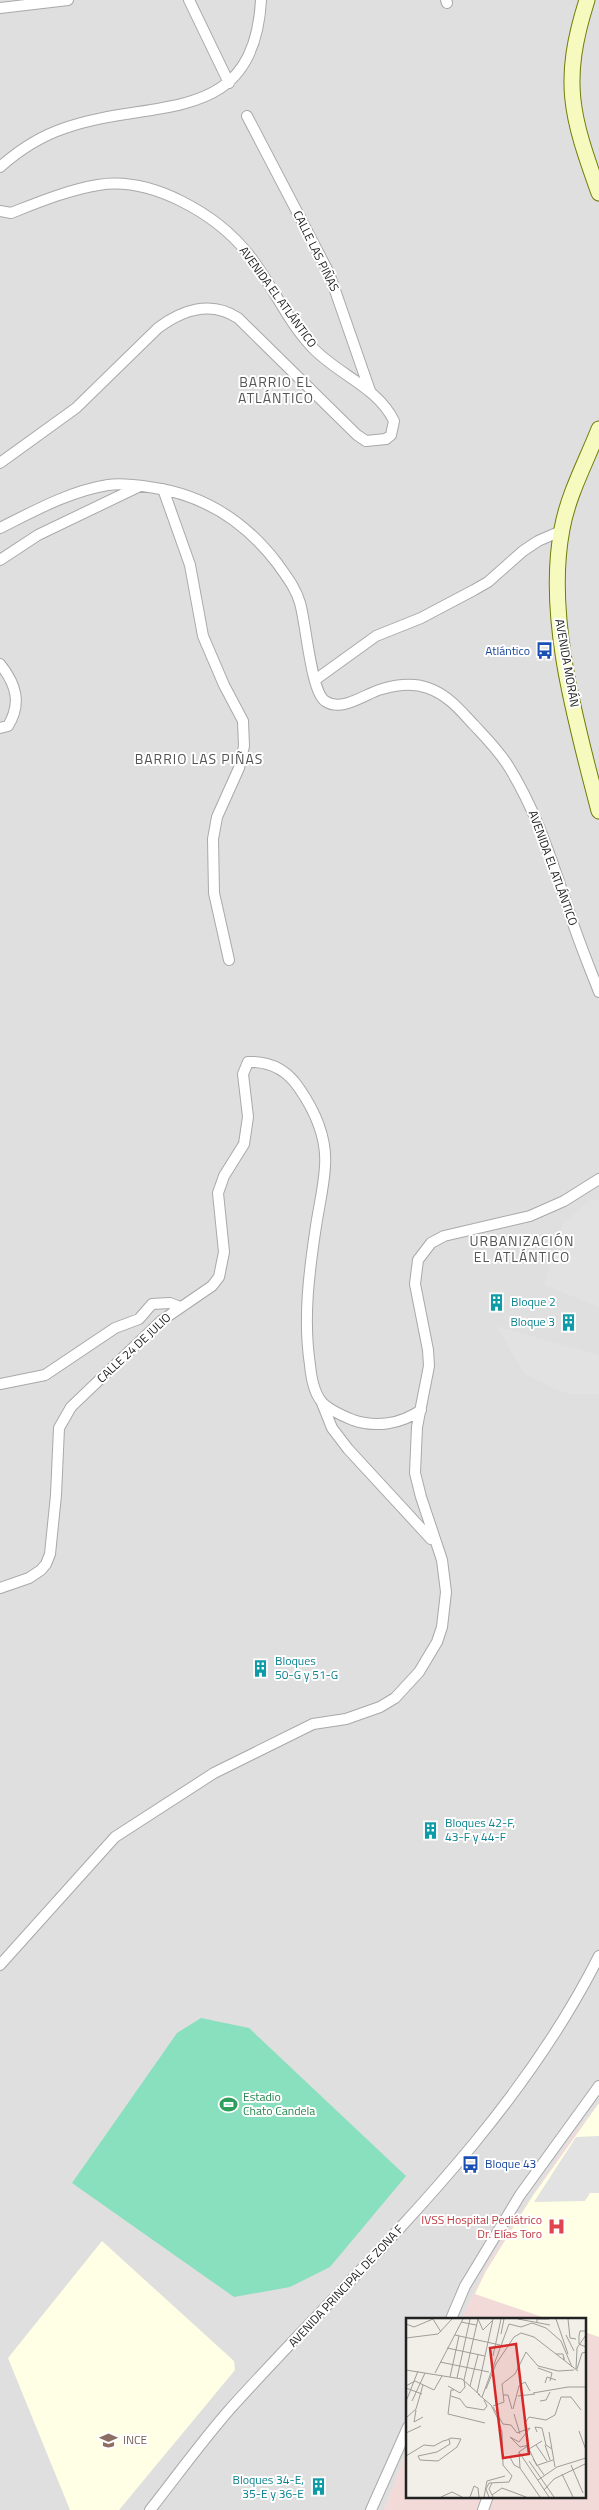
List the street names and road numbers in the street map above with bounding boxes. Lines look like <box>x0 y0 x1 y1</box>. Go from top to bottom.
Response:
street label: CALLE LAS PIÑAS <box>289 207 344 295</box>
street label: AVENIDA EL ATLÁNTICO <box>235 242 322 351</box>
street label: AVENIDA MORÁN <box>550 617 585 709</box>
street label: AVENIDA EL ATLÁNTICO <box>524 808 583 928</box>
street label: CALLE 24 DE JULIO <box>92 1308 175 1387</box>
street label: AVENIDA PRINCIPAL DE ZONA F <box>284 2220 408 2351</box>

